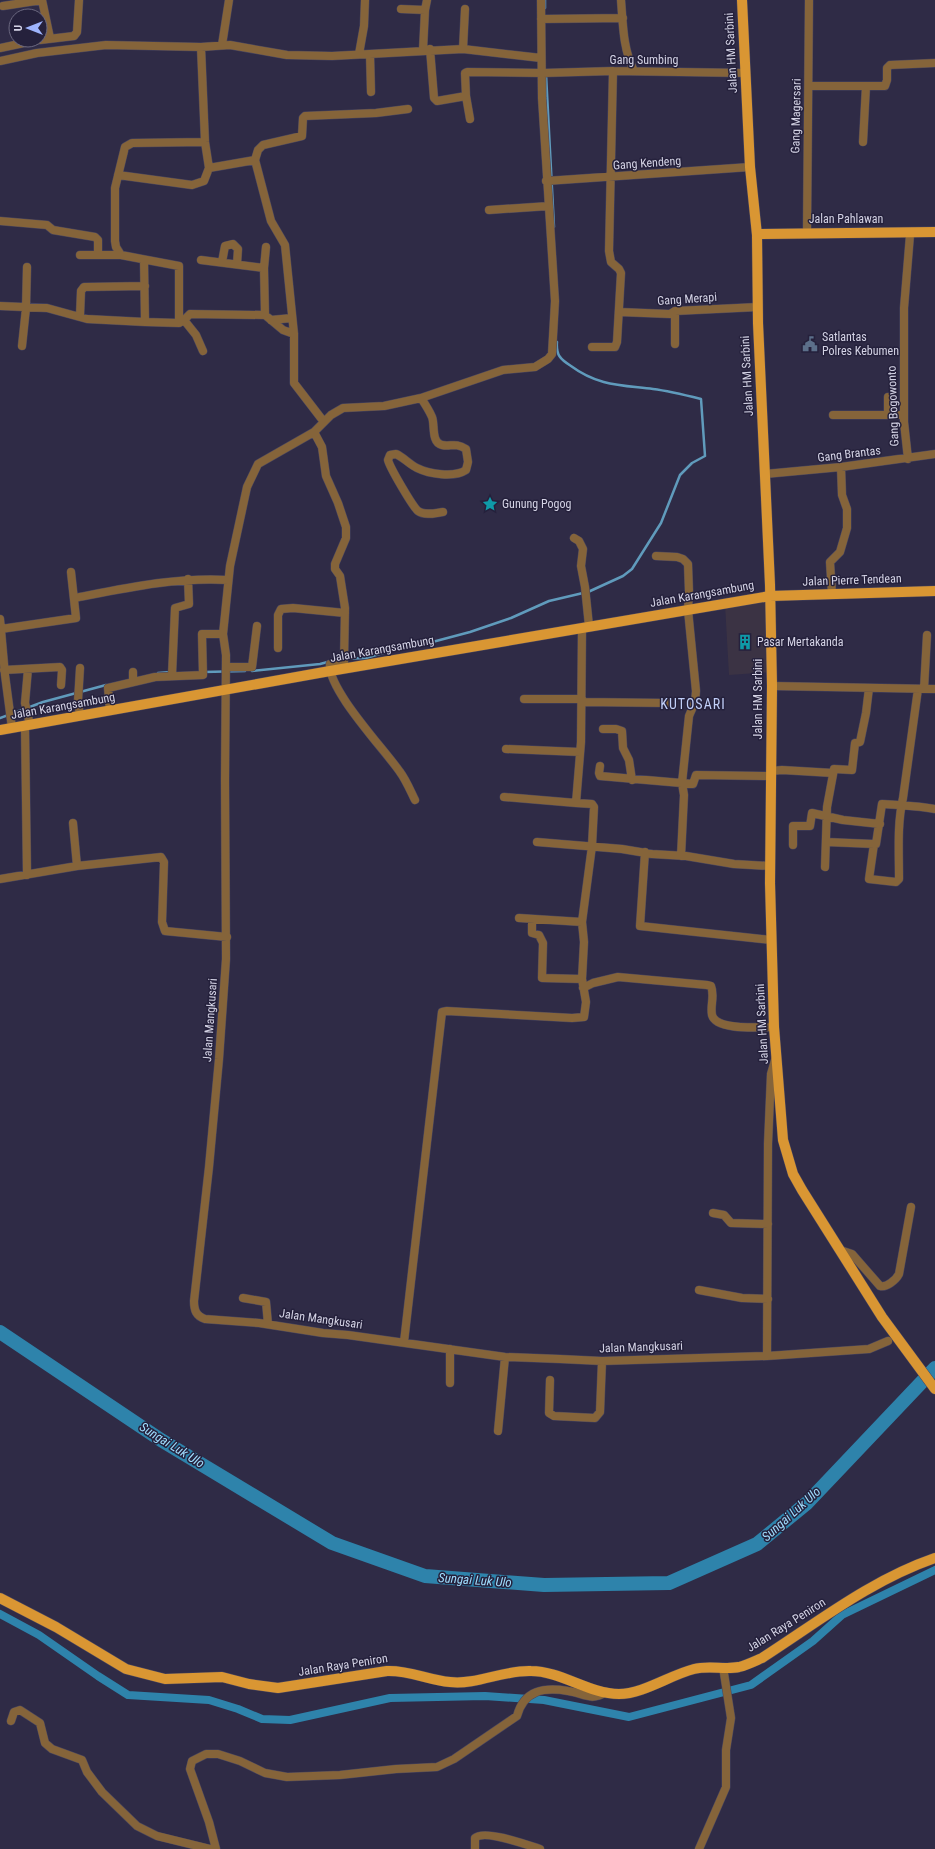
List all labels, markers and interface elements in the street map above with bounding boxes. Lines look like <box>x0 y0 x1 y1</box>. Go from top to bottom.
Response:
north arrow <box>8 8 48 48</box>
street label: Jalan HM Sarbini <box>722 12 740 94</box>
text: U <box>12 25 25 31</box>
street label: Gang Sumbing <box>610 53 678 67</box>
street label: Gang Magersari <box>788 78 804 154</box>
street label: Gang Kendeng <box>612 154 682 172</box>
street label: Jalan Pahlawan <box>809 212 883 226</box>
street label: Gang Merapi <box>657 290 717 308</box>
place label: Satlantas Polres Kebumen <box>822 330 899 358</box>
street label: Jalan HM Sarbini <box>738 335 756 417</box>
public building icon: Satlantas Polres Kebumen <box>801 335 819 353</box>
street label: Gang Bogowonto <box>885 365 901 447</box>
street label: Gang Brantas <box>817 443 881 465</box>
place icon: Gunung Pogog <box>481 495 499 513</box>
place label: Gunung Pogog <box>502 497 572 511</box>
street label: Jalan Pierre Tendean <box>802 571 902 589</box>
street label: Jalan Karangsambung <box>649 578 755 610</box>
street label: Jalan Karangsambung <box>329 633 435 665</box>
building icon: Pasar Mertakanda <box>736 633 754 651</box>
place label: Pasar Mertakanda <box>757 635 844 649</box>
street label: Jalan HM Sarbini <box>751 659 765 739</box>
street label: Jalan Karangsambung <box>10 690 116 722</box>
district label: KUTOSARI <box>660 696 726 712</box>
street label: Jalan Mangkusari <box>200 978 220 1062</box>
street label: Jalan HM Sarbini <box>753 983 771 1065</box>
street label: Jalan Mangkusari <box>278 1306 364 1332</box>
street label: Jalan Mangkusari <box>599 1339 683 1355</box>
water label: Sungai Luk Ulo <box>137 1419 207 1471</box>
water label: Sungai Luk Ulo <box>759 1484 823 1544</box>
water label: Sungai Luk Ulo <box>438 1570 512 1590</box>
street label: Jalan Raya Peniron <box>744 1595 828 1655</box>
street label: Jalan Raya Peniron <box>297 1651 389 1679</box>

